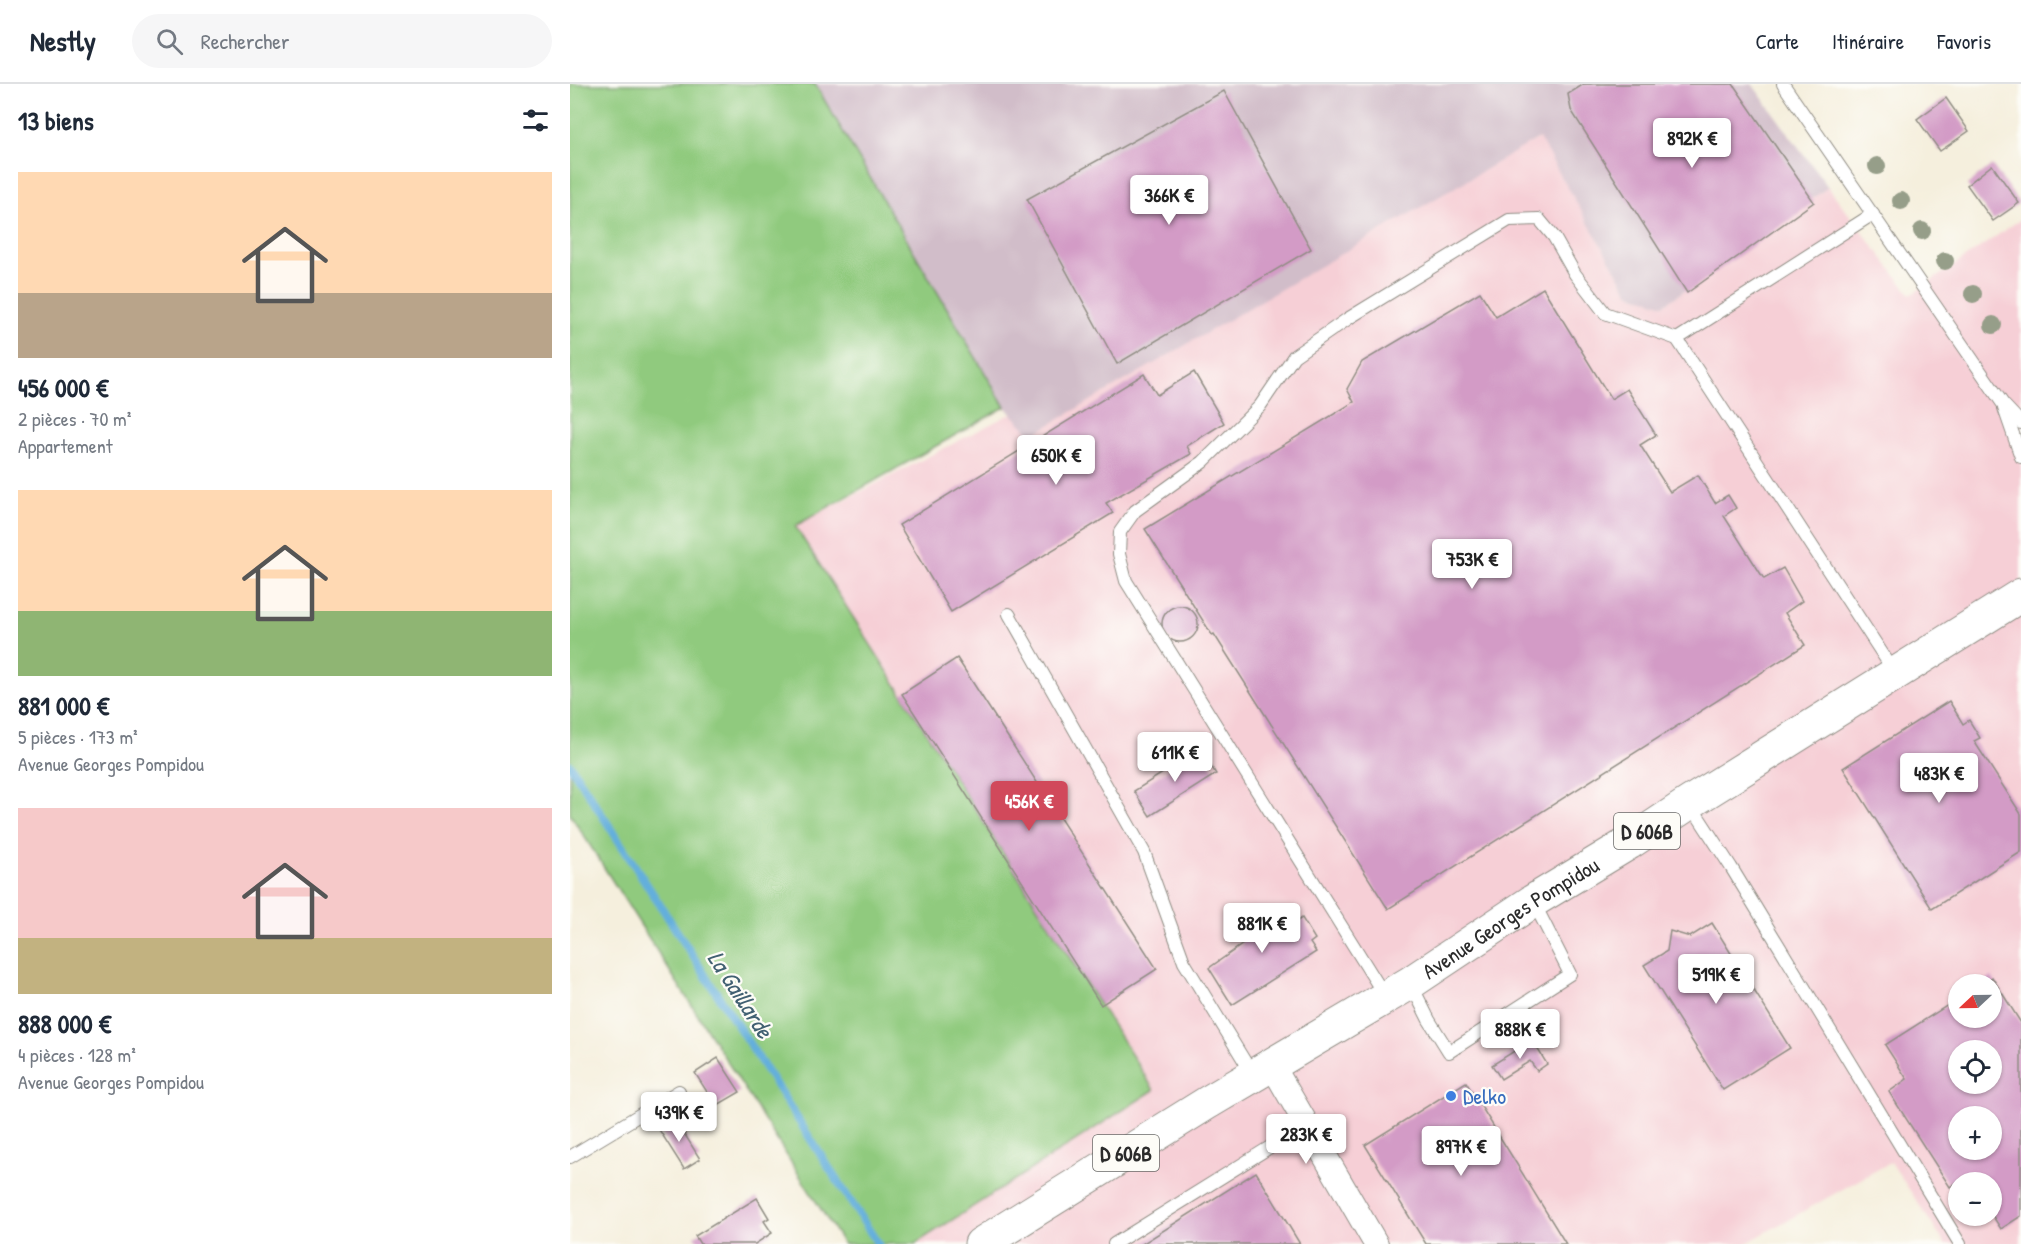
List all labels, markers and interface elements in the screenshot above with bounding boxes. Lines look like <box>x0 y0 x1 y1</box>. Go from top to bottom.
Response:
search box <box>132 14 552 68</box>
text: Nestly <box>30 22 96 60</box>
icon: search <box>153 25 186 58</box>
text: Rechercher <box>201 26 290 56</box>
text: Carte <box>1756 27 1799 56</box>
text: Itinéraire <box>1832 27 1904 56</box>
text: Favoris <box>1937 27 1991 56</box>
text: 13 biens <box>18 103 94 138</box>
icon: filters <box>519 104 552 137</box>
pin: 892K € <box>1643 118 1741 169</box>
text: 892K € <box>1667 124 1717 151</box>
pin: 366K € <box>1120 175 1218 226</box>
text: 366K € <box>1144 181 1194 208</box>
icon: home <box>231 211 339 319</box>
text: 456 000 € <box>18 370 109 405</box>
text: 2 pièces · 70 m² <box>18 405 131 432</box>
text: Appartement <box>18 432 113 459</box>
pin: 650K € <box>1007 435 1105 486</box>
text: 650K € <box>1031 441 1081 468</box>
icon: home <box>231 529 339 637</box>
pin: 753K € <box>1423 539 1521 590</box>
text: 753K € <box>1446 545 1498 572</box>
text: 881 000 € <box>18 688 109 723</box>
text: 5 pièces · 173 m² <box>18 723 138 750</box>
pin: 611K € <box>1126 732 1224 783</box>
text: 611K € <box>1151 738 1199 765</box>
text: Avenue Georges Pompidou <box>18 750 204 777</box>
pin: 483K € <box>1890 753 1988 804</box>
text: 483K € <box>1914 759 1964 786</box>
pin: 456K € <box>980 781 1078 832</box>
text: 456K € <box>1005 787 1053 814</box>
road number: D 606B <box>1614 813 1680 849</box>
icon: home <box>231 847 339 955</box>
street label: Avenue Georges Pompidou <box>1416 850 1605 986</box>
pin: 881K € <box>1213 903 1311 954</box>
text: 881K € <box>1237 909 1287 936</box>
water label: La Gaillarde <box>701 944 782 1045</box>
pin: 519K € <box>1667 954 1765 1005</box>
text: 519K € <box>1692 960 1740 987</box>
north arrow <box>1948 974 2002 1028</box>
map controls <box>1948 974 2002 1226</box>
text: 888 000 € <box>18 1006 111 1041</box>
pin: 888K € <box>1471 1009 1569 1060</box>
text: 888K € <box>1495 1015 1545 1042</box>
button: locate <box>1948 1040 2002 1094</box>
text: 4 pièces · 128 m² <box>18 1041 136 1068</box>
text: Avenue Georges Pompidou <box>18 1068 204 1095</box>
place label: Delko <box>1463 1081 1506 1111</box>
marker: Delko <box>1444 1089 1458 1103</box>
pin: 439K € <box>630 1092 728 1143</box>
text: 439K € <box>655 1098 703 1125</box>
button: + <box>1948 1106 2002 1160</box>
pin: 283K € <box>1257 1114 1355 1165</box>
text: 283K € <box>1280 1120 1332 1147</box>
pin: 897K € <box>1412 1126 1510 1177</box>
text: 897K € <box>1436 1132 1486 1159</box>
road number: D 606B <box>1093 1135 1159 1171</box>
button: − <box>1948 1172 2002 1226</box>

